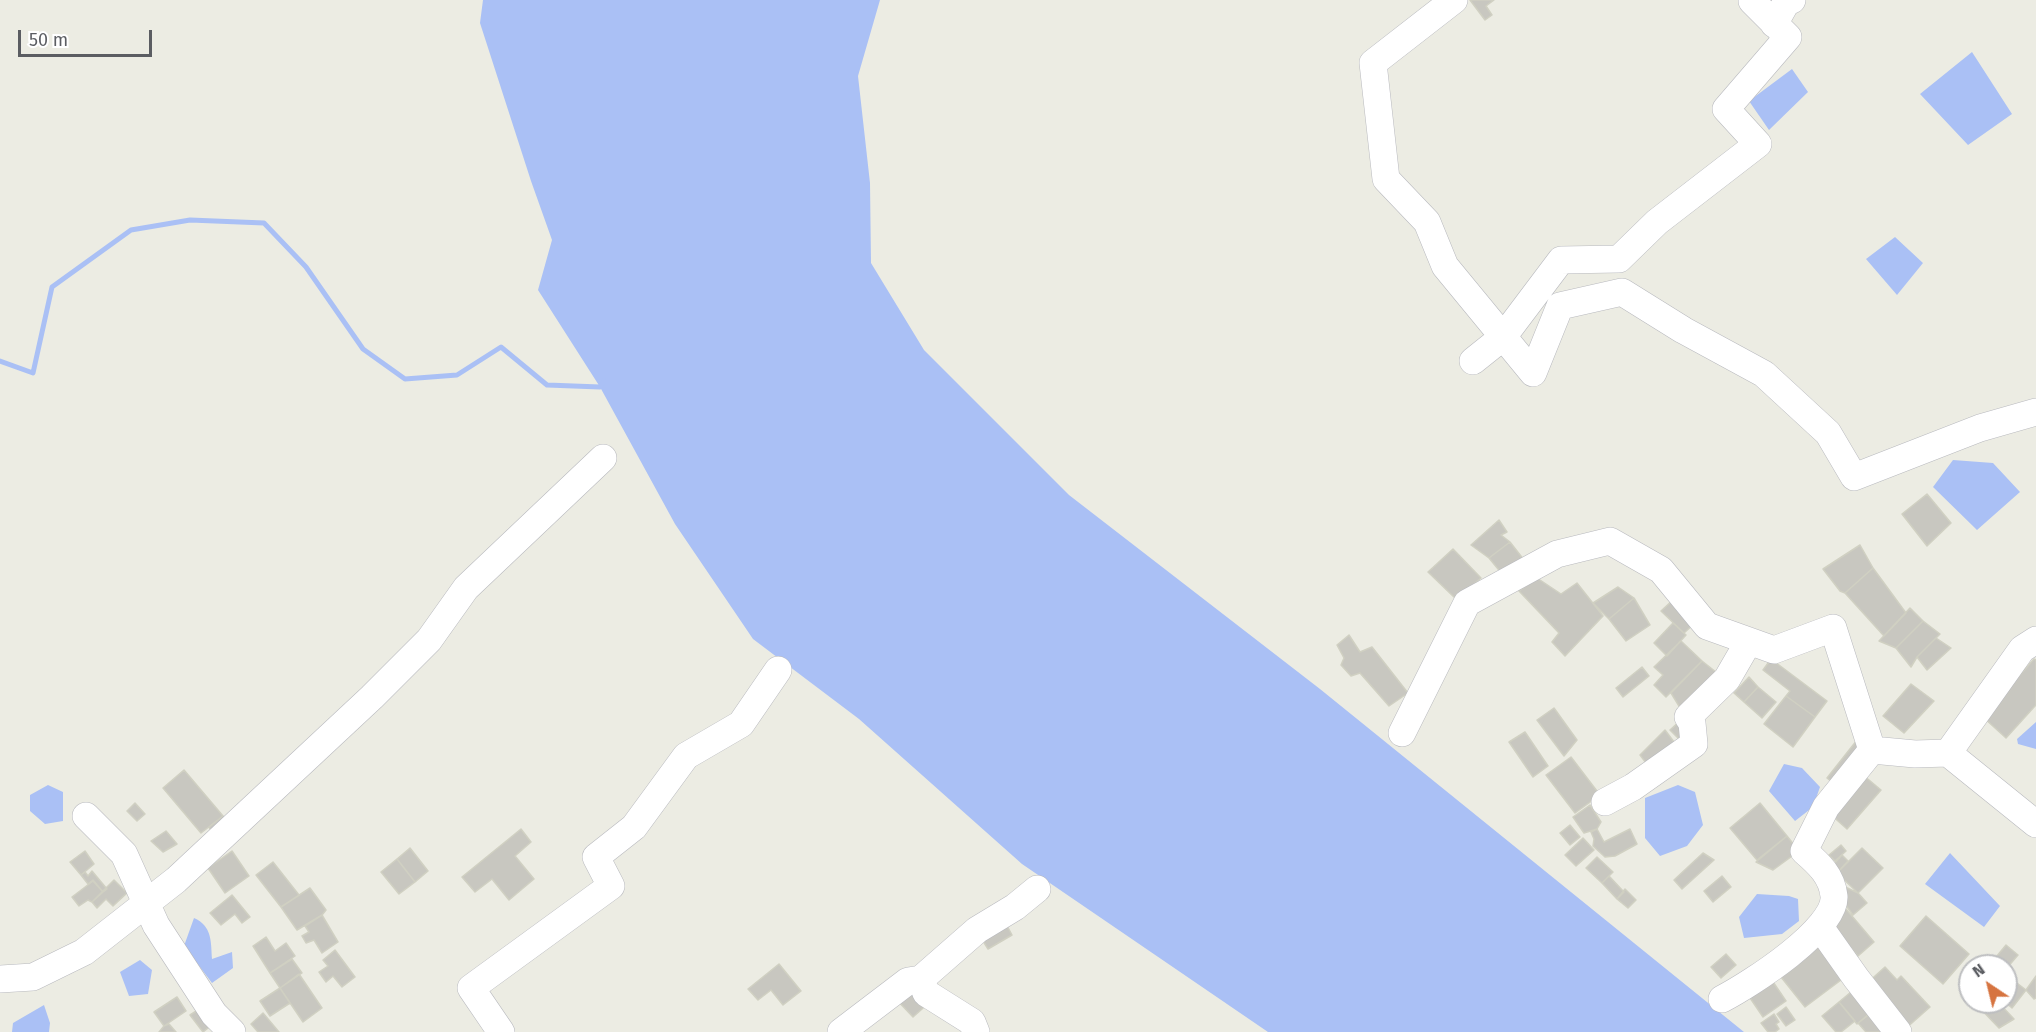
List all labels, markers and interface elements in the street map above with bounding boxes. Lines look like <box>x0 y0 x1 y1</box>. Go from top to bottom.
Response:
scale bar <box>21 18 154 56</box>
text: 50 m <box>29 29 68 51</box>
north arrow <box>1958 954 2018 1014</box>
text: N <box>1969 960 1988 981</box>

